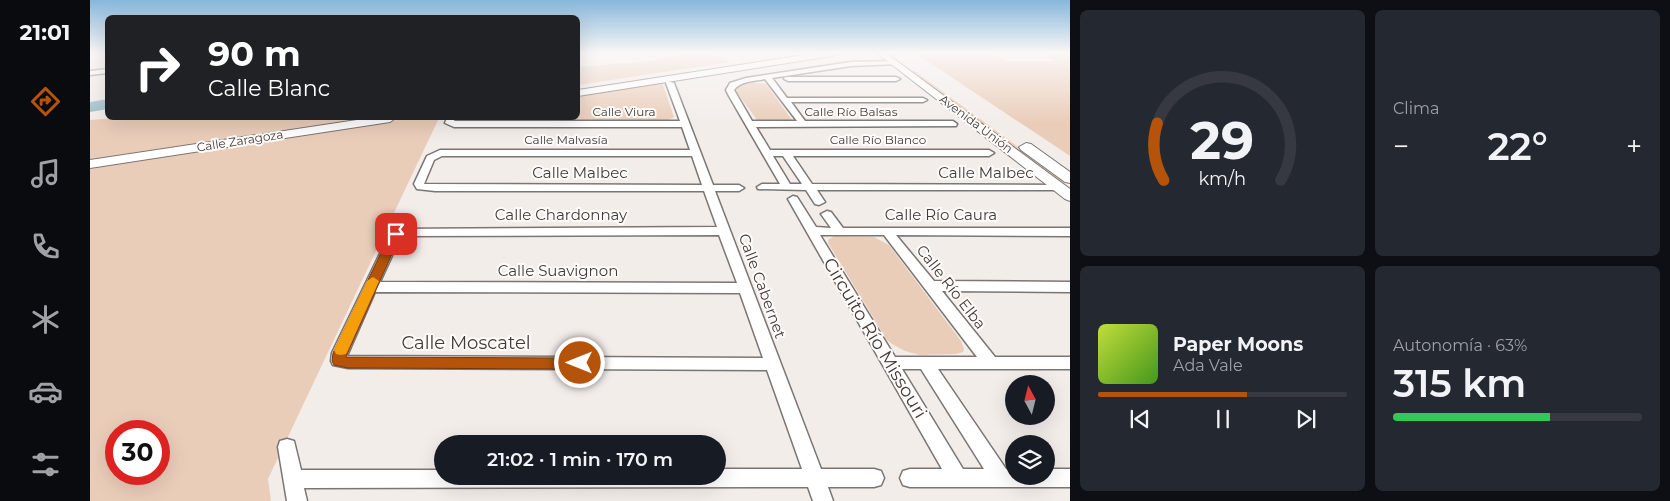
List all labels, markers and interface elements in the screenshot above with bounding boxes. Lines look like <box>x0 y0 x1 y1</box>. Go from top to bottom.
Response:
text: 21:01 <box>20 19 70 46</box>
text: 90 m <box>208 32 301 75</box>
icon: right <box>125 35 190 100</box>
text: Calle Blanc <box>208 75 330 102</box>
icon: directions <box>28 84 63 119</box>
street label: Avenida Unión <box>937 91 1016 156</box>
text: Clima <box>1393 99 1439 118</box>
street label: Calle Viura <box>592 104 656 119</box>
street label: Calle Río Balsas <box>804 104 898 119</box>
text: 29 <box>1191 109 1254 172</box>
text: 22° <box>1487 123 1548 170</box>
street label: Calle Zaragoza <box>196 126 284 155</box>
text: − <box>1393 129 1409 163</box>
text: + <box>1626 129 1642 163</box>
street label: Calle Malvasía <box>524 132 608 147</box>
street label: Calle Río Blanco <box>830 132 926 147</box>
icon: music <box>28 156 63 191</box>
street label: Calle Malbec <box>532 163 628 182</box>
street label: Calle Malbec <box>938 163 1034 182</box>
text: km/h <box>1199 168 1246 189</box>
street label: Calle Chardonnay <box>495 205 628 224</box>
street label: Calle Río Caura <box>885 205 997 224</box>
pin <box>375 213 417 255</box>
icon: arrive <box>382 220 410 248</box>
icon: phone <box>28 229 63 264</box>
street label: Calle Cabernet <box>735 231 790 341</box>
street label: Calle Río Elba <box>913 241 990 333</box>
street label: Circuito Río Missouri <box>818 254 932 422</box>
street label: Calle Suavignon <box>498 261 618 280</box>
icon: climate <box>28 302 63 337</box>
street label: Calle Moscatel <box>401 332 531 354</box>
text: Paper Moons <box>1173 333 1303 356</box>
position arrow <box>553 336 605 388</box>
text: Autonomía · 63% <box>1393 336 1527 355</box>
text: Ada Vale <box>1173 356 1243 375</box>
text: 315 km <box>1393 360 1526 407</box>
icon: car <box>28 374 63 409</box>
north arrow <box>1005 375 1055 425</box>
map controls <box>1005 375 1055 485</box>
icon: previous <box>1126 405 1154 433</box>
icon: pause <box>1209 405 1237 433</box>
icon: next <box>1292 405 1320 433</box>
speed limit sign: 30 <box>105 420 170 485</box>
button: layers <box>1005 435 1055 485</box>
icon: filters <box>28 447 63 482</box>
text: 21:02 · 1 min · 170 m <box>487 448 673 471</box>

